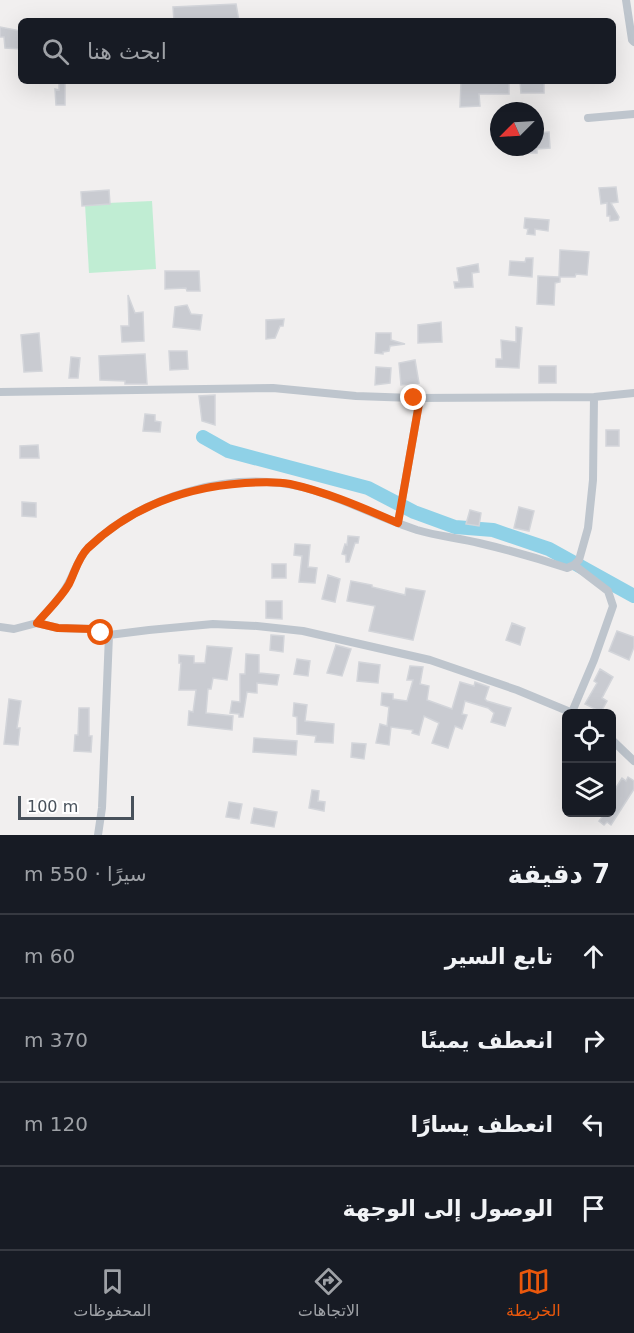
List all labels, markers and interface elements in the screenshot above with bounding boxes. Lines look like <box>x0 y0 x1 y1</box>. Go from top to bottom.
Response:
search box <box>18 18 616 84</box>
icon: search <box>39 35 72 68</box>
text: ابحث هنا <box>87 39 167 64</box>
north arrow <box>490 102 544 156</box>
route end <box>400 384 426 410</box>
route start <box>87 619 113 645</box>
map controls <box>562 709 616 817</box>
button: locate <box>562 709 616 763</box>
button: layers <box>562 763 616 817</box>
scale bar <box>18 793 134 820</box>
text: 100 m <box>27 797 78 816</box>
text: 7 دقيقة <box>507 859 610 889</box>
text: سيرًا · 550 m <box>24 862 147 886</box>
icon: ahead <box>577 940 610 973</box>
text: 60 m <box>24 944 75 968</box>
text: تابع السير <box>445 944 553 969</box>
icon: right <box>577 1024 610 1057</box>
text: 370 m <box>24 1028 88 1052</box>
text: انعطف يمينًا <box>420 1028 553 1053</box>
icon: left <box>577 1108 610 1141</box>
text: 120 m <box>24 1112 88 1136</box>
text: انعطف يسارًا <box>410 1112 553 1137</box>
icon: arrive <box>577 1192 610 1225</box>
text: الوصول إلى الوجهة <box>343 1196 553 1221</box>
tab: المحفوظات <box>73 1265 151 1320</box>
tab: الاتجاهات <box>298 1265 359 1320</box>
tab: الخريطة <box>506 1265 561 1320</box>

